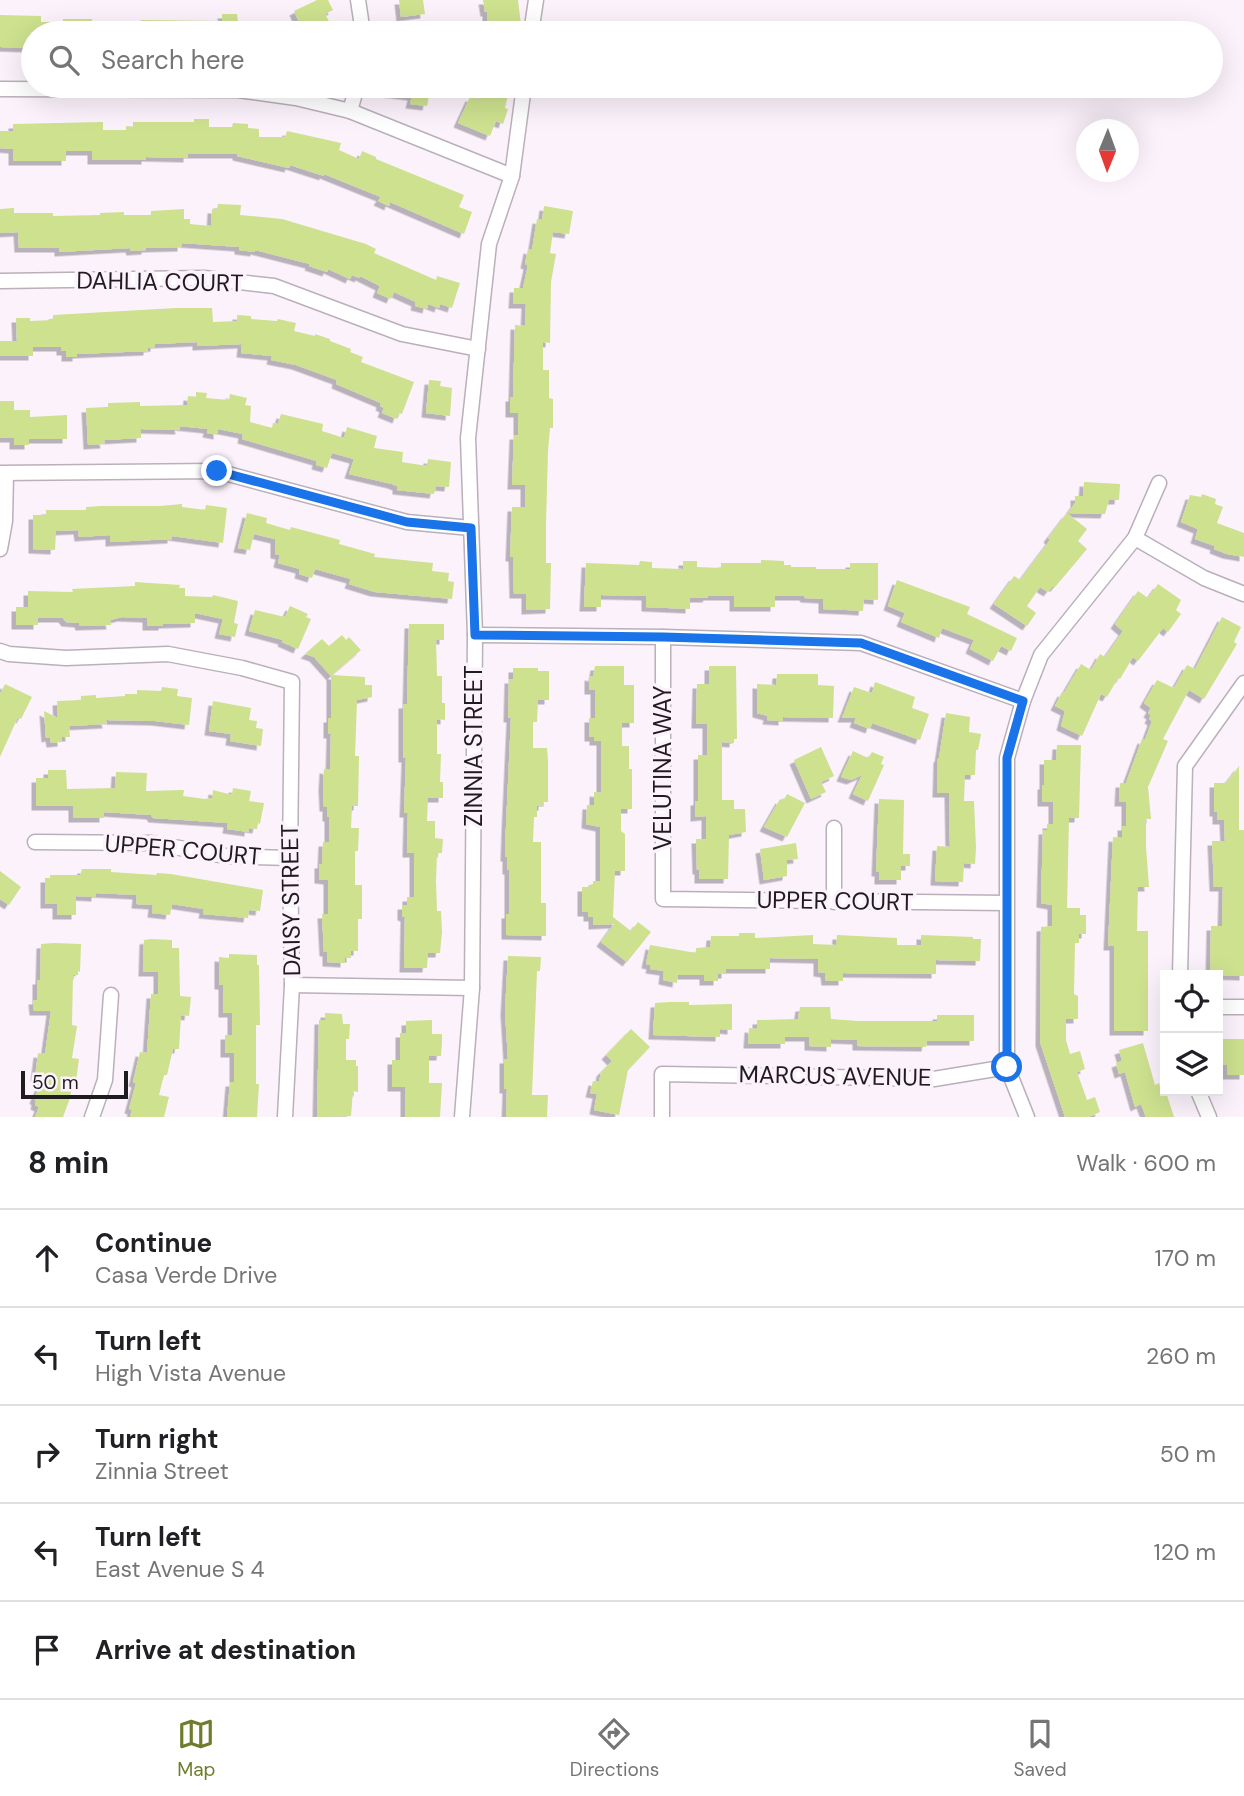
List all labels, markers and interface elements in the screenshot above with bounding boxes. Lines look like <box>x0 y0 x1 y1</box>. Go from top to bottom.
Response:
search box <box>21 21 1223 98</box>
icon: search <box>45 41 83 79</box>
text: Search here <box>101 43 244 77</box>
north arrow <box>1076 119 1139 182</box>
street label: DAHLIA COURT <box>76 265 244 298</box>
route end <box>201 455 232 486</box>
street label: ZINNIA STREET <box>458 665 489 827</box>
street label: VELUTINA WAY <box>647 685 678 850</box>
street label: DAISY STREET <box>274 824 307 976</box>
street label: UPPER COURT <box>103 827 263 872</box>
street label: UPPER COURT <box>756 884 914 917</box>
map controls <box>1160 970 1223 1096</box>
button: locate <box>1160 970 1223 1033</box>
button: layers <box>1160 1033 1223 1096</box>
route start <box>991 1051 1022 1082</box>
street label: MARCUS AVENUE <box>738 1058 932 1093</box>
scale bar <box>21 1068 128 1100</box>
text: 50 m <box>32 1070 79 1095</box>
text: 8 min <box>28 1143 109 1182</box>
text: Walk · 600 m <box>1076 1148 1216 1178</box>
text: Continue <box>95 1226 212 1260</box>
icon: ahead <box>28 1239 66 1277</box>
text: 170 m <box>1155 1243 1216 1273</box>
text: Casa Verde Drive <box>95 1260 277 1290</box>
text: Turn left <box>95 1324 202 1358</box>
icon: left <box>28 1337 66 1375</box>
text: 260 m <box>1146 1341 1216 1371</box>
text: High Vista Avenue <box>95 1358 286 1388</box>
text: Turn right <box>95 1422 219 1456</box>
icon: right <box>28 1435 66 1473</box>
text: 50 m <box>1160 1439 1216 1469</box>
text: Zinnia Street <box>95 1456 229 1486</box>
text: Turn left <box>95 1520 202 1554</box>
icon: left <box>28 1533 66 1571</box>
text: 120 m <box>1153 1537 1216 1567</box>
text: East Avenue S 4 <box>95 1554 264 1584</box>
icon: arrive <box>28 1631 66 1669</box>
text: Arrive at destination <box>95 1633 356 1667</box>
tab: Map <box>177 1715 215 1782</box>
tab: Directions <box>570 1715 659 1782</box>
tab: Saved <box>1014 1715 1067 1782</box>

